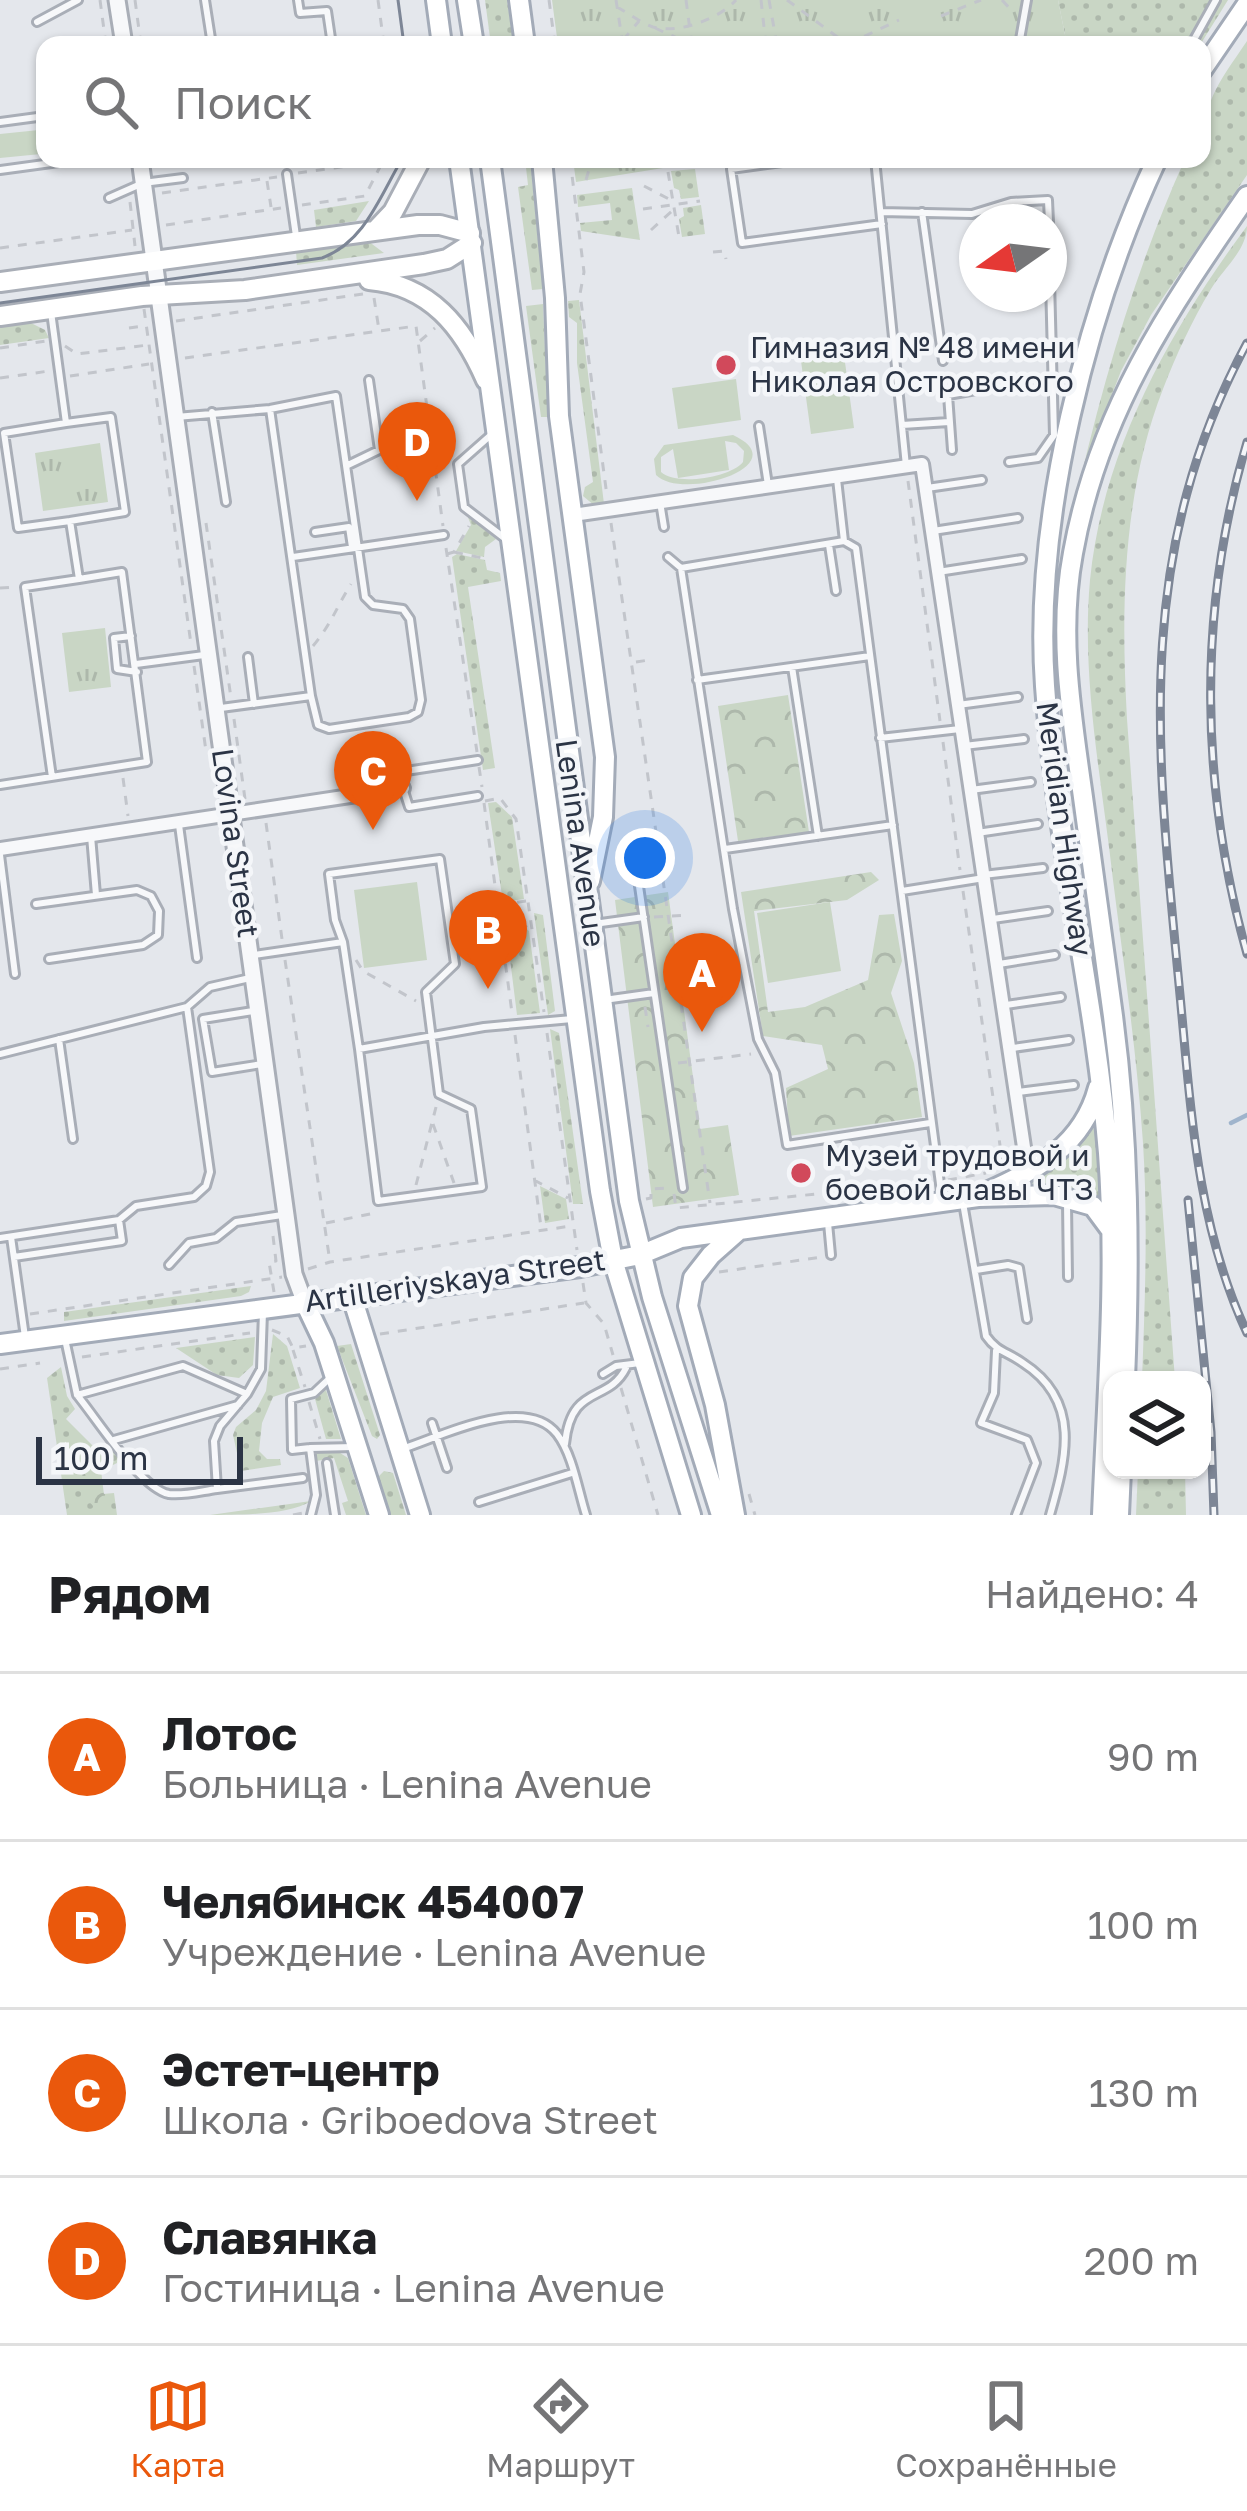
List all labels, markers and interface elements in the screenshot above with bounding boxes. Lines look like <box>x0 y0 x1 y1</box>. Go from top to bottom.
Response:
search box <box>36 36 1211 168</box>
icon: search <box>78 69 144 135</box>
text: Поиск <box>174 75 313 129</box>
north arrow <box>959 204 1067 312</box>
place label: Гимназия № 48 имени Николая Островского <box>750 329 1076 399</box>
marker: Гимназия № 48 имени Николая Островского <box>713 352 739 378</box>
pin: D <box>378 402 456 501</box>
street label: Meridian Highway <box>1029 699 1101 959</box>
pin: C <box>334 731 412 830</box>
street label: Lenina Avenue <box>549 737 613 949</box>
street label: Lovina Street <box>205 746 267 940</box>
your location <box>615 828 675 888</box>
pin: B <box>449 890 527 989</box>
pin: A <box>663 933 741 1032</box>
place label: Музей трудовой и боевой славы ЧТЗ <box>825 1137 1094 1207</box>
marker: Музей трудовой и боевой славы ЧТЗ <box>788 1160 814 1186</box>
street label: Artilleriyskaya Street <box>302 1241 608 1319</box>
map controls <box>1103 1371 1211 1479</box>
button: layers <box>1103 1371 1211 1479</box>
scale bar <box>36 1431 243 1484</box>
text: 100 m <box>54 1438 148 1477</box>
text: Рядом <box>48 1563 211 1624</box>
text: Найдено: 4 <box>985 1570 1199 1617</box>
text: Лотос <box>162 1706 297 1760</box>
text: A <box>73 1733 101 1780</box>
text: 90 m <box>1107 1733 1199 1780</box>
text: Больница · Lenina Avenue <box>162 1760 652 1807</box>
text: Челябинск 454007 <box>162 1874 584 1928</box>
text: B <box>73 1901 101 1948</box>
text: 100 m <box>1087 1901 1199 1948</box>
text: Учреждение · Lenina Avenue <box>162 1928 706 1975</box>
text: Эстет-центр <box>162 2042 440 2096</box>
text: C <box>73 2069 101 2116</box>
text: 130 m <box>1089 2069 1199 2116</box>
text: Школа · Griboedova Street <box>162 2096 658 2143</box>
text: Славянка <box>162 2210 377 2264</box>
text: D <box>73 2237 101 2284</box>
text: 200 m <box>1084 2237 1199 2284</box>
text: Гостиница · Lenina Avenue <box>162 2264 665 2311</box>
tab: Карта <box>130 2373 226 2484</box>
tab: Маршрут <box>486 2373 635 2484</box>
tab: Сохранённые <box>895 2373 1117 2484</box>

